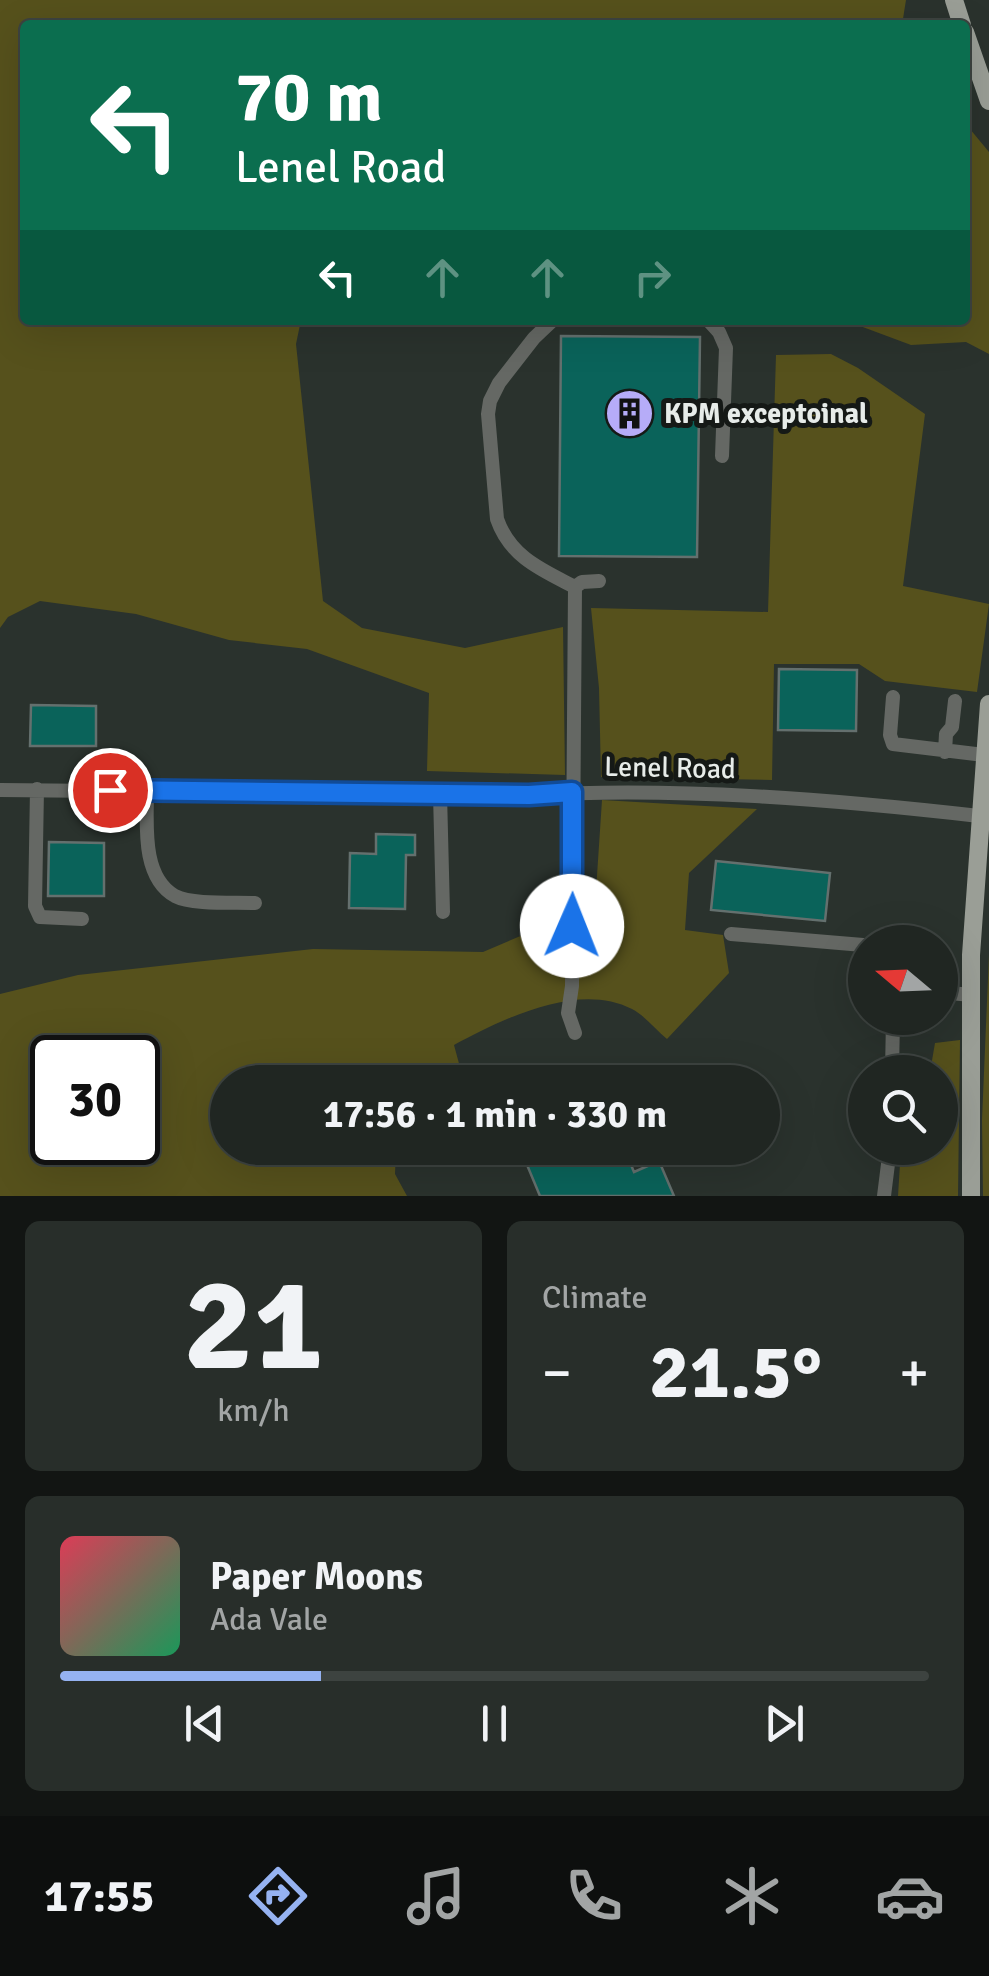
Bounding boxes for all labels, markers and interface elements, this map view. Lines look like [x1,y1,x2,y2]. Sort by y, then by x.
text: 70 m [235,54,383,140]
icon: left [70,60,200,190]
text: Lenel Road [235,140,446,195]
icon: left [310,250,365,305]
icon: ahead [415,250,470,305]
icon: ahead [520,250,575,305]
icon: right [625,250,680,305]
building icon: KPM exceptoinal [603,388,655,440]
place label: KPM exceptoinal [664,397,868,431]
pin [68,748,153,833]
street label: Lenel Road [604,750,736,786]
icon: arrive [83,763,138,818]
position arrow [520,874,624,978]
north arrow [848,925,958,1035]
map controls [848,925,958,1165]
speed limit sign: 30 [30,1035,160,1165]
button: search [848,1055,958,1165]
text: 17:56 · 1 min · 330 m [323,1091,667,1138]
text: 21 [183,1246,324,1406]
text: Climate [542,1278,648,1317]
text: 21.5° [649,1326,822,1419]
text: − [542,1339,572,1407]
text: + [899,1339,929,1407]
text: km/h [217,1391,290,1430]
text: Paper Moons [210,1553,423,1600]
text: Ada Vale [210,1600,328,1639]
icon: previous [177,1696,232,1751]
icon: pause [467,1696,522,1751]
icon: next [757,1696,812,1751]
icon: directions [243,1861,313,1931]
icon: music [401,1861,471,1931]
icon: phone [559,1861,629,1931]
icon: climate [717,1861,787,1931]
icon: car [875,1861,945,1931]
text: 17:55 [44,1869,154,1924]

